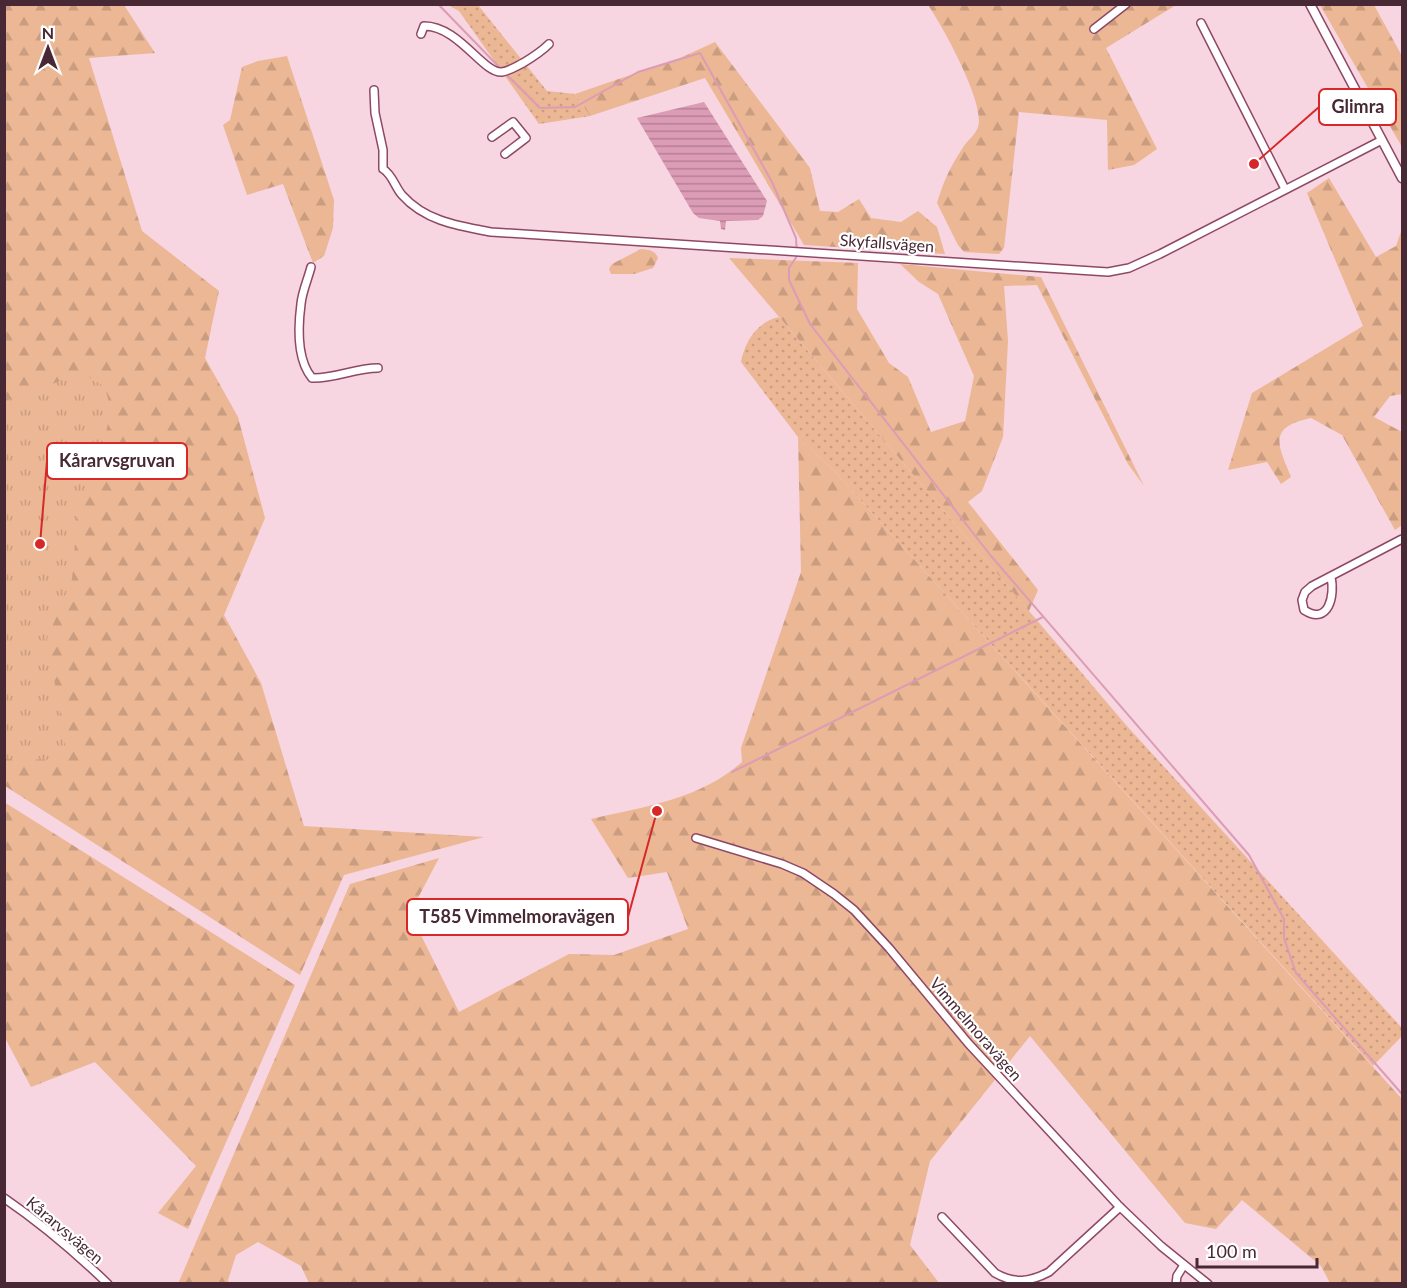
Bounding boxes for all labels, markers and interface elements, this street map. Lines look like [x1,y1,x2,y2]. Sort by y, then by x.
north arrow [18,18,78,78]
text: N [42,23,54,42]
callout: Glimra [1319,89,1396,125]
text: Glimra [1332,95,1384,117]
street label: Skyfallsvägen [839,230,935,255]
callout: Kårarvsgruvan [47,443,187,479]
text: Kårarvsgruvan [59,449,175,471]
callout: T585 Vimmelmoravägen [407,899,628,935]
text: T585 Vimmelmoravägen [419,905,615,927]
street label: Vimmelmoravägen [926,973,1026,1084]
street label: Kårarvsvägen [23,1192,108,1267]
scale bar [1197,1231,1317,1269]
text: 100 m [1206,1240,1257,1262]

